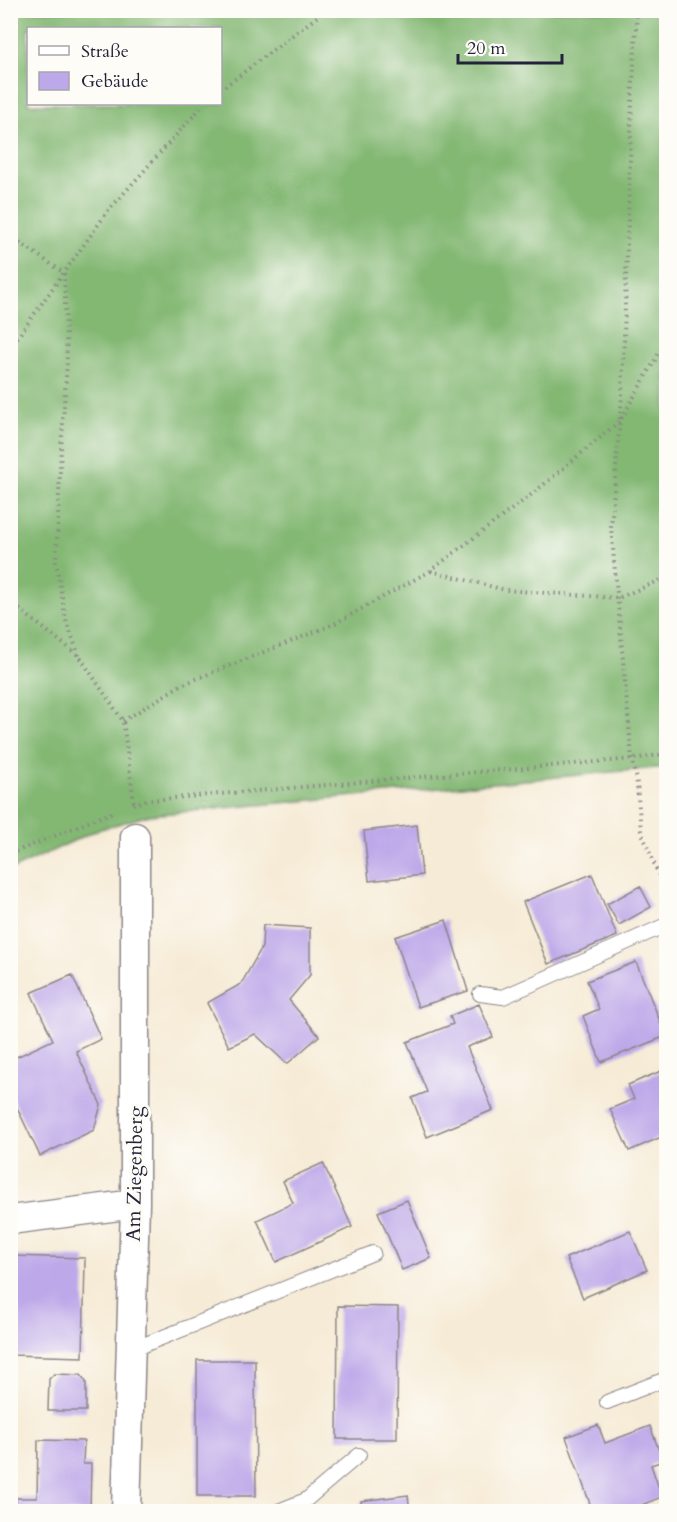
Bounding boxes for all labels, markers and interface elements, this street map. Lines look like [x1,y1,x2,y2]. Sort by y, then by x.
legend [27,27,222,105]
scale bar [458,27,562,65]
text: 20 m [467,36,506,61]
text: Straße [81,39,129,64]
text: Gebäude [81,69,149,94]
street label: Am Ziegenberg [120,1105,149,1242]

